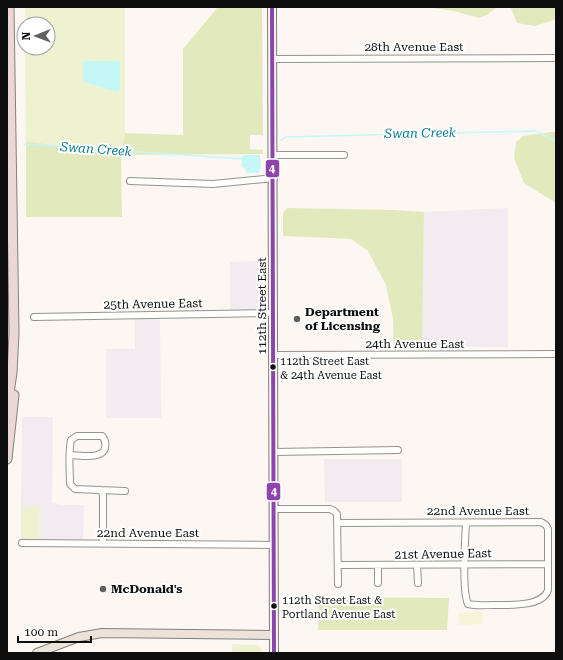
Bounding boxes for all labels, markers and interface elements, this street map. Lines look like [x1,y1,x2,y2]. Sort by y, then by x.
north arrow [16,16,56,56]
text: N [20,31,33,41]
street label: 28th Avenue East [364,40,464,54]
water label: Swan Creek [383,125,457,141]
water label: Swan Creek [59,139,133,159]
line badge: 4 [265,159,280,178]
text: 4 [269,162,276,175]
street label: 112th Street East [255,257,269,355]
street label: 25th Avenue East [103,296,203,312]
place label: Department of Licensing [305,305,381,333]
marker: Department of Licensing [292,314,302,324]
street label: 24th Avenue East [365,337,465,351]
place label: 112th Street East & 24th Avenue East [280,355,382,382]
marker: 112th Street East & 24th Avenue East [268,362,278,372]
line badge: 4 [266,482,281,501]
text: 4 [271,485,278,498]
street label: 22nd Avenue East [427,504,530,518]
street label: 22nd Avenue East [97,526,200,540]
street label: 21st Avenue East [394,546,492,562]
place label: McDonald's [111,582,183,596]
marker: McDonald's [98,584,108,594]
place label: 112th Street East & Portland Avenue East [282,594,395,621]
marker: 112th Street East & Portland Avenue East [269,601,279,611]
scale bar [18,618,91,644]
text: 100 m [24,625,58,639]

